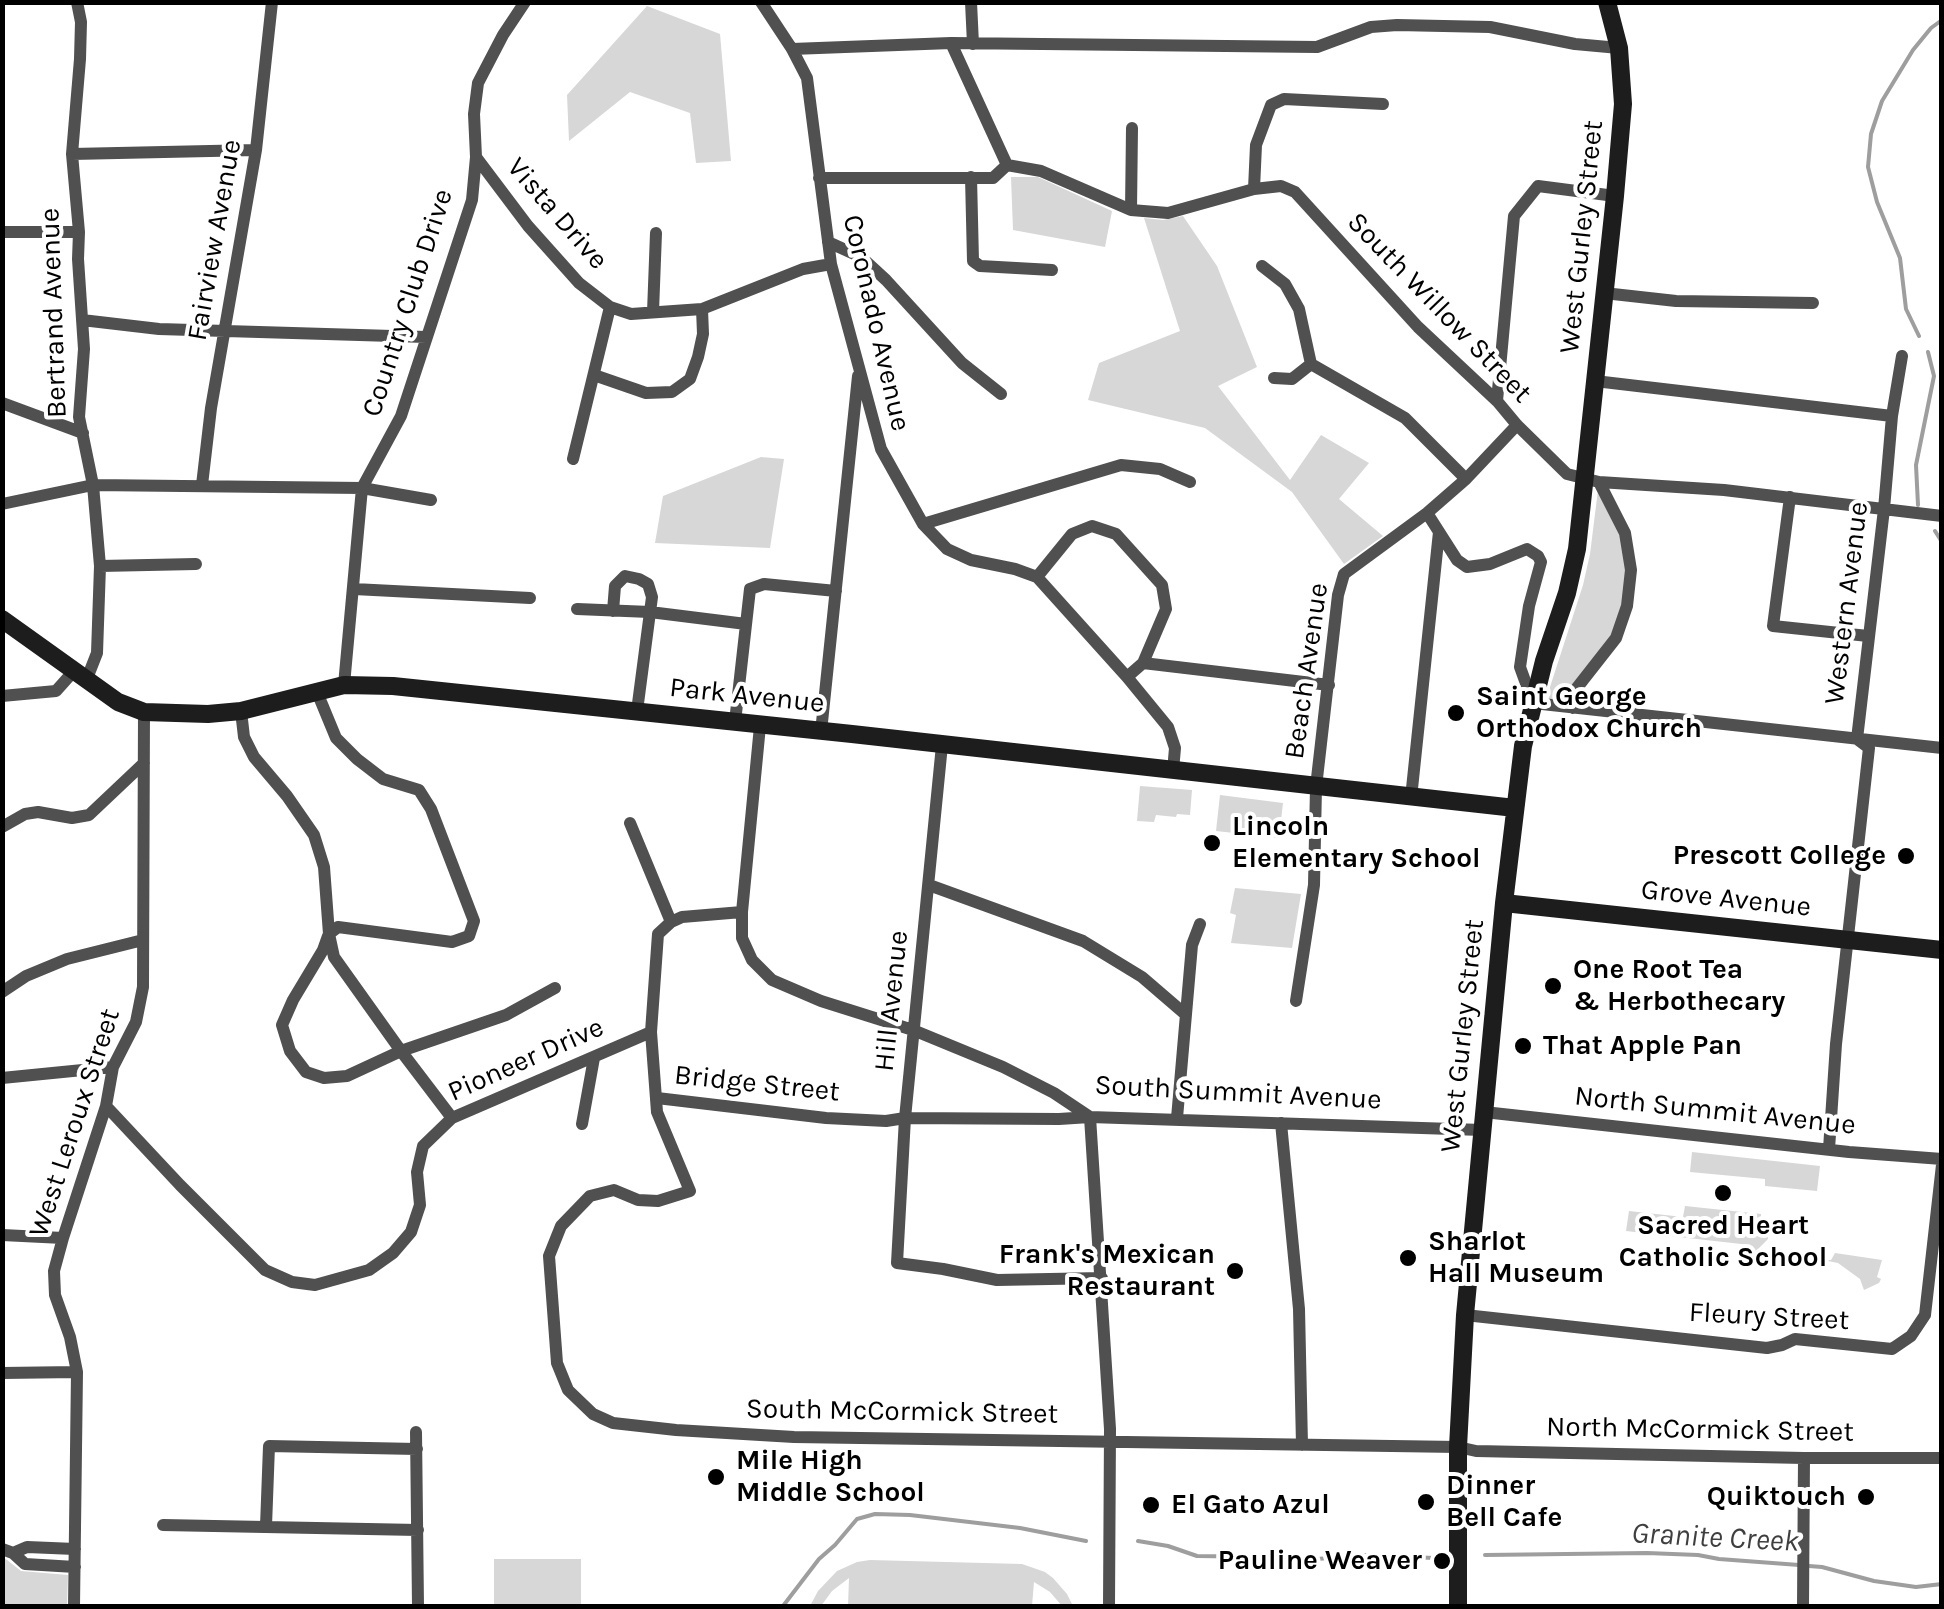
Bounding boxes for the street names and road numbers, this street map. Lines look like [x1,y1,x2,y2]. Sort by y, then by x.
street label: West Gurley Street [1553,119,1611,355]
street label: Fairview Avenue [181,137,249,343]
street label: Vista Drive [499,151,615,277]
street label: Country Club Drive [355,185,461,421]
street label: South Willow Street [1340,206,1538,410]
street label: Bertrand Avenue [34,207,74,419]
street label: Coronado Avenue [835,212,917,434]
street label: Western Avenue [1818,500,1876,706]
street label: Beach Avenue [1278,581,1336,761]
street label: Park Avenue [668,671,826,721]
street label: Grove Avenue [1639,873,1813,925]
street label: West Gurley Street [1434,918,1492,1154]
street label: Hill Avenue [868,929,916,1073]
street label: West Leroux Street [22,1005,128,1241]
street label: Pioneer Drive [443,1011,609,1109]
street label: Bridge Street [673,1059,841,1109]
street label: South Summit Avenue [1094,1069,1382,1117]
street label: North Summit Avenue [1573,1080,1857,1142]
street label: Fleury Street [1688,1296,1850,1338]
street label: South McCormick Street [746,1392,1058,1432]
street label: North McCormick Street [1546,1411,1854,1449]

